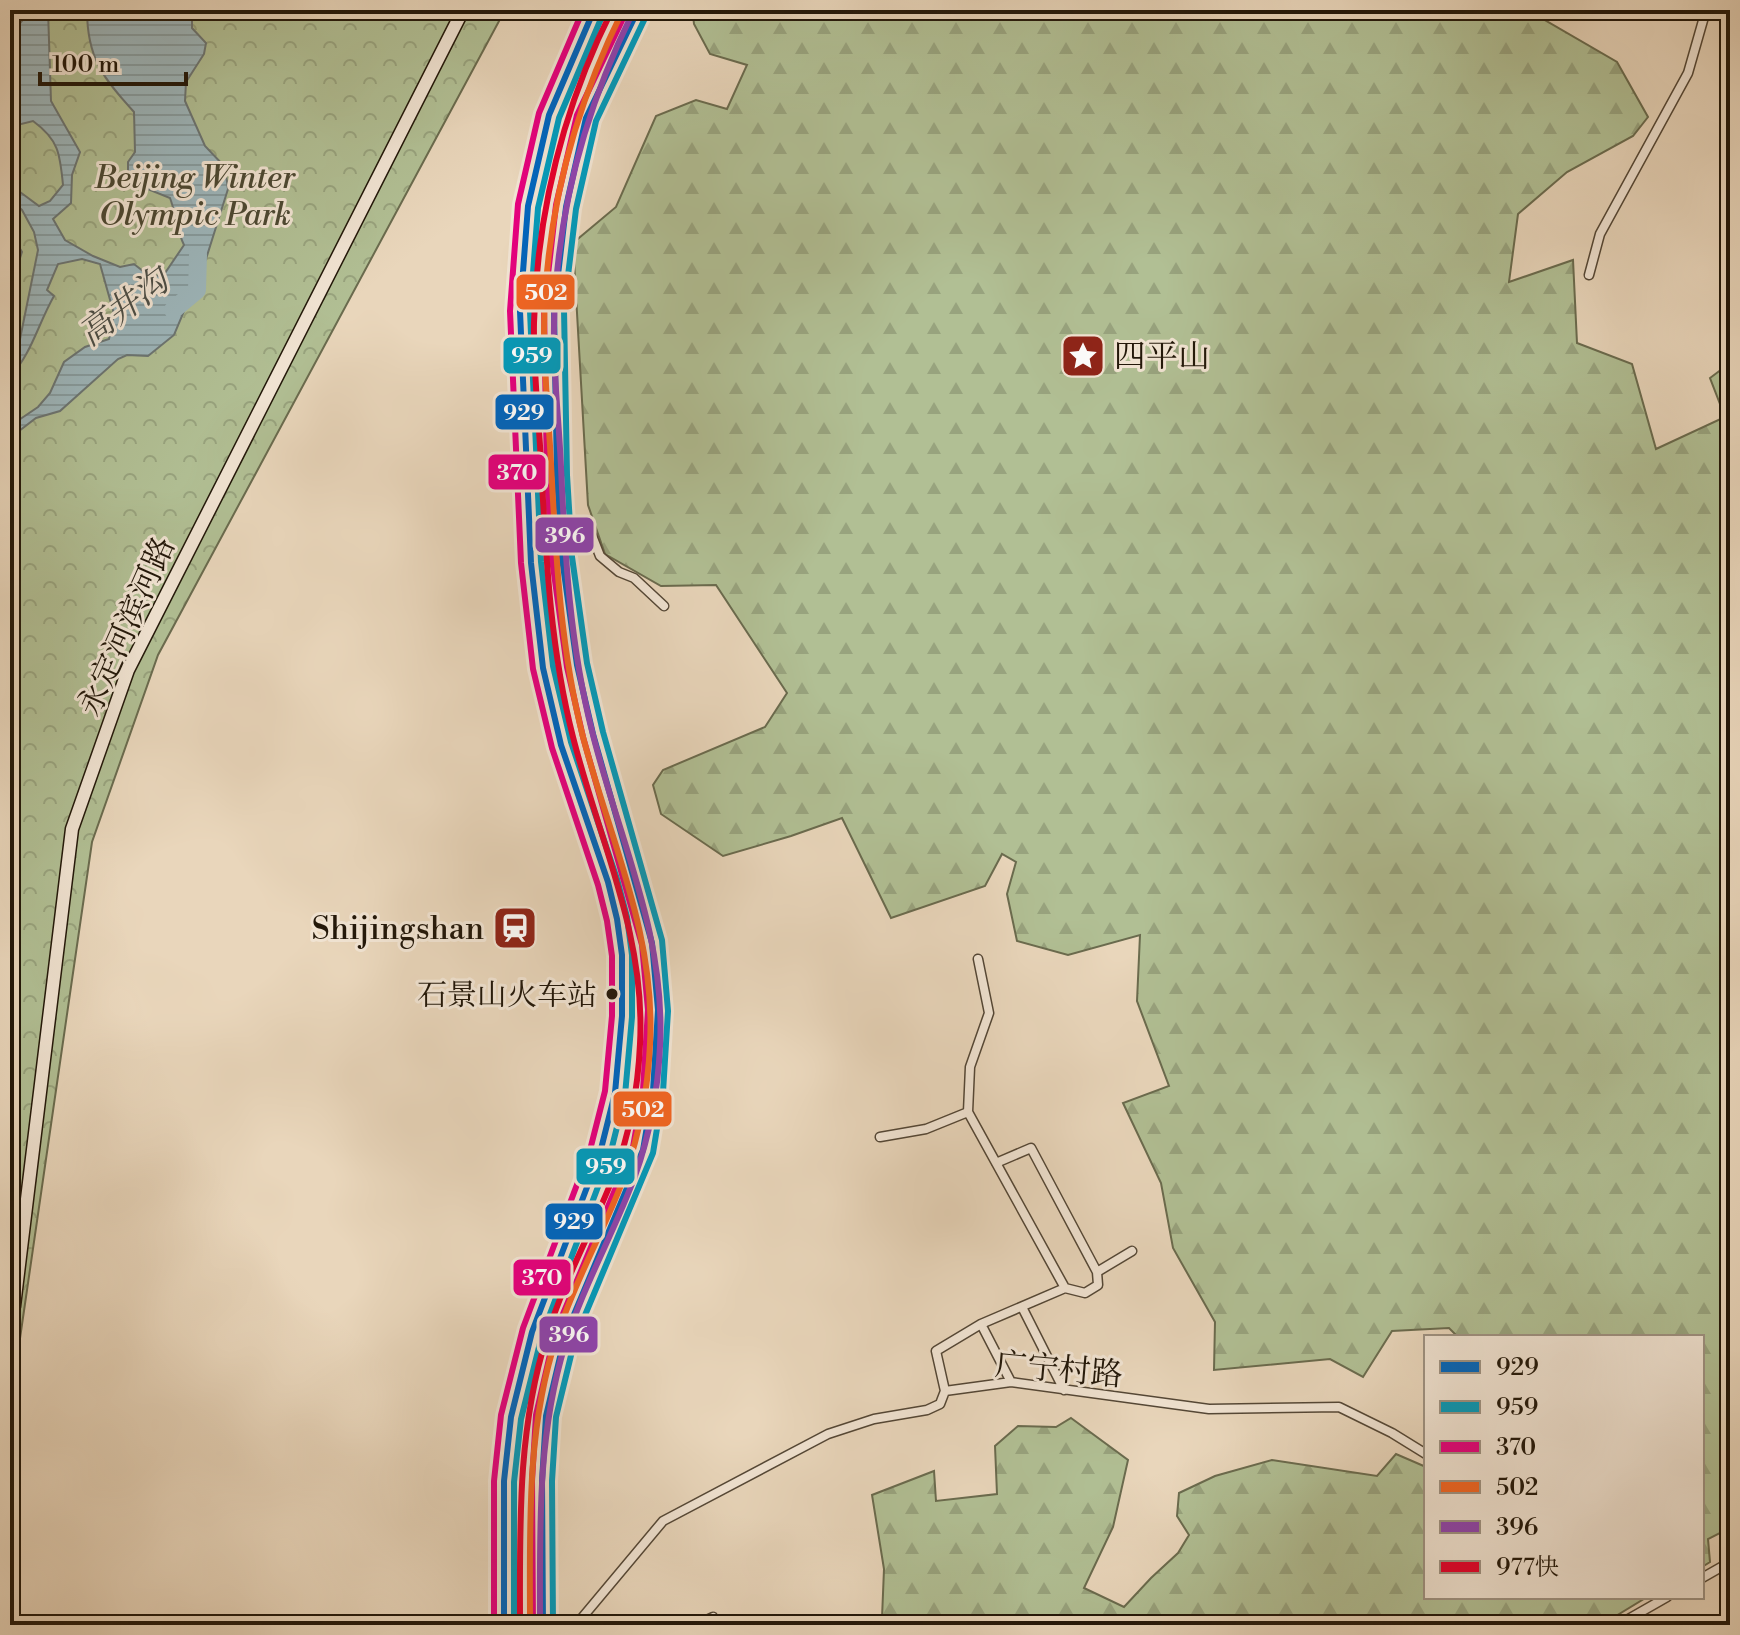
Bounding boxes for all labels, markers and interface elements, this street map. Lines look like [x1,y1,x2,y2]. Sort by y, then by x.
scale bar [40,36,186,86]
text: 100 m [52,50,119,80]
park label: Beijing Winter Olympic Park [94,158,297,235]
water label: 高井沟 [71,258,182,356]
line badge: 502 [515,273,576,311]
text: 502 [524,280,568,307]
place icon: 四平山 [1059,332,1107,380]
line badge: 959 [502,336,562,375]
place label: 四平山 [1114,337,1210,377]
text: 959 [511,343,553,370]
line badge: 929 [494,393,555,431]
text: 929 [503,400,545,427]
line badge: 370 [487,453,547,491]
text: 370 [497,460,538,487]
line badge: 396 [534,516,595,554]
text: 396 [545,523,586,550]
street label: 永定河滨河路 [70,531,184,722]
station icon: Shijingshan [491,904,539,952]
place label: Shijingshan [312,909,484,949]
place label: 石景山火车站 [417,977,597,1015]
marker: 石景山火车站 [604,986,620,1002]
line badge: 502 [612,1090,673,1128]
text: 502 [621,1097,665,1124]
line badge: 959 [575,1147,636,1186]
text: 959 [585,1154,627,1181]
line badge: 929 [544,1202,604,1241]
text: 929 [553,1209,595,1236]
line badge: 370 [512,1258,572,1297]
text: 370 [522,1265,563,1292]
line badge: 396 [538,1315,599,1354]
text: 396 [549,1322,590,1349]
legend [1424,1335,1704,1599]
street label: 广宁村路 [993,1344,1124,1395]
text: 929 [1496,1353,1539,1383]
text: 959 [1496,1393,1538,1423]
text: 370 [1496,1433,1536,1463]
text: 502 [1496,1473,1538,1503]
text: 396 [1496,1513,1538,1543]
text: 977快 [1496,1553,1559,1583]

